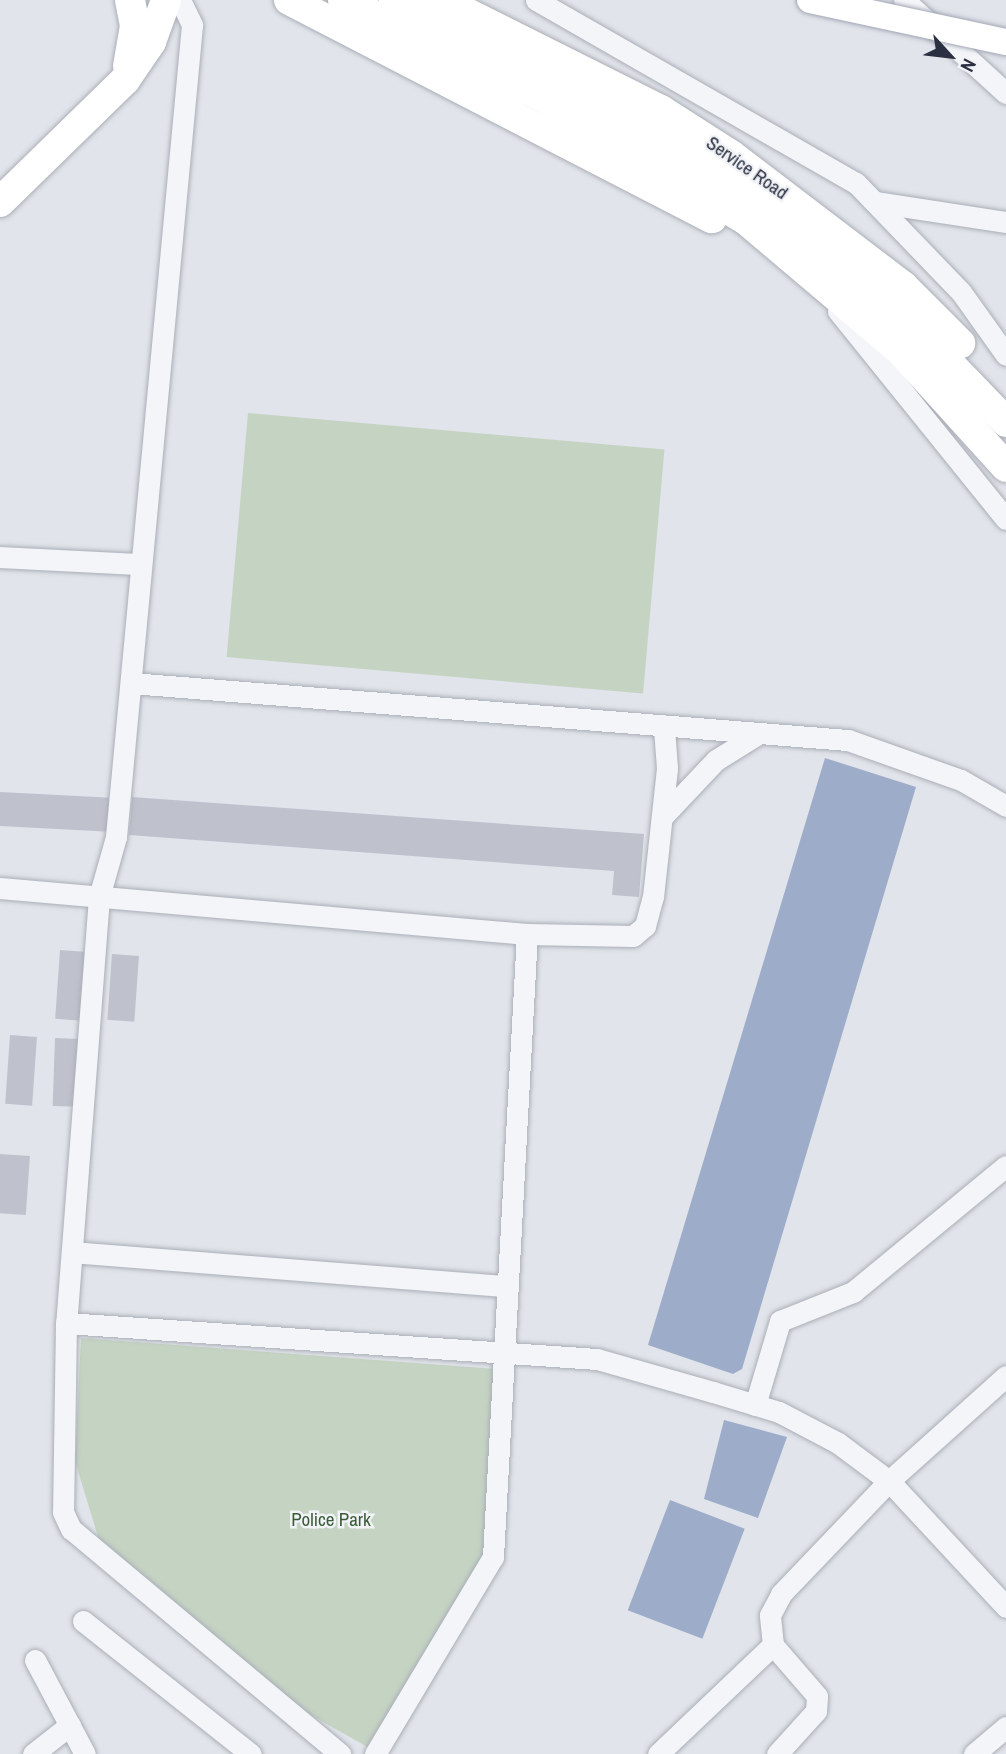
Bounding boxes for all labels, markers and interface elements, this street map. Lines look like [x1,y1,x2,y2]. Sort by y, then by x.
north arrow [915,21,985,91]
text: N [955,55,983,76]
street label: Service Road [702,132,792,204]
park label: Police Park [291,1509,371,1531]

